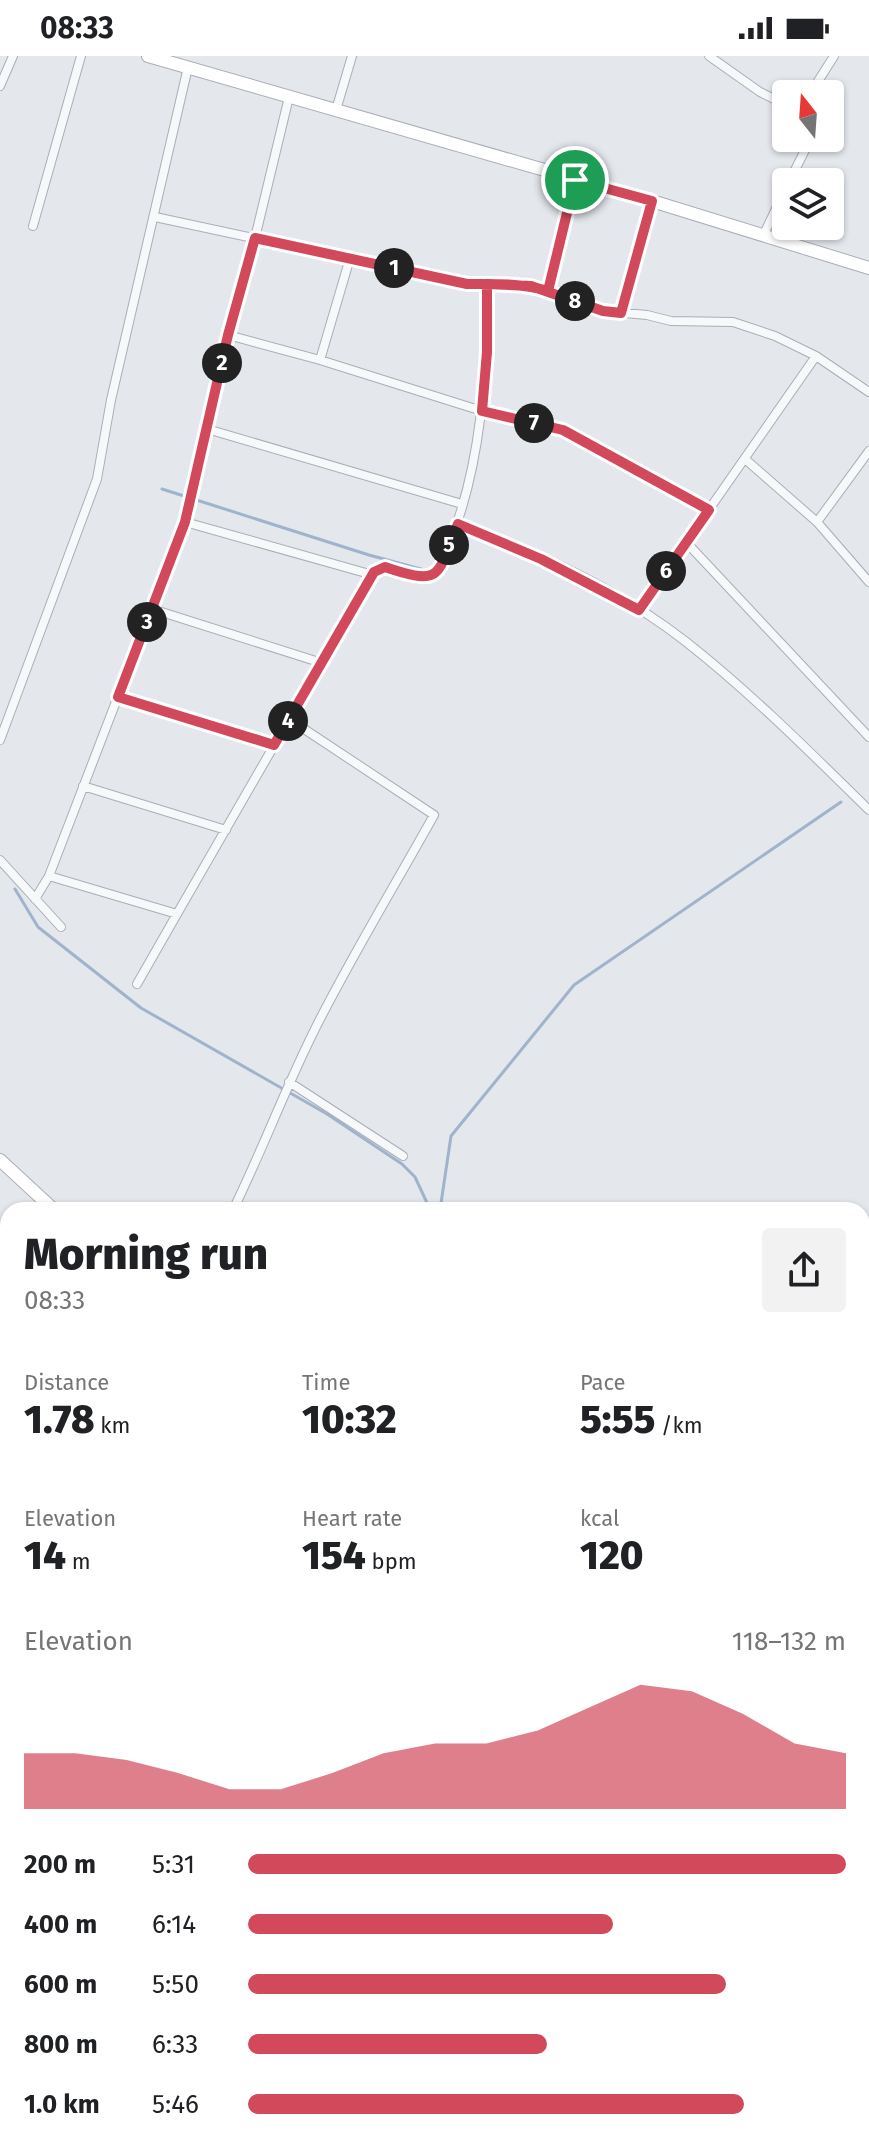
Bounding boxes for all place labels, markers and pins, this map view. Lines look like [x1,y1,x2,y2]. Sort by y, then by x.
pin [541,146,609,214]
pin: 1 [374,248,414,288]
pin: 8 [555,281,595,321]
pin: 2 [202,343,242,383]
pin: 7 [514,403,554,443]
pin: 5 [429,525,469,565]
pin: 6 [646,551,686,591]
pin: 3 [127,602,167,642]
pin: 4 [268,701,308,741]

